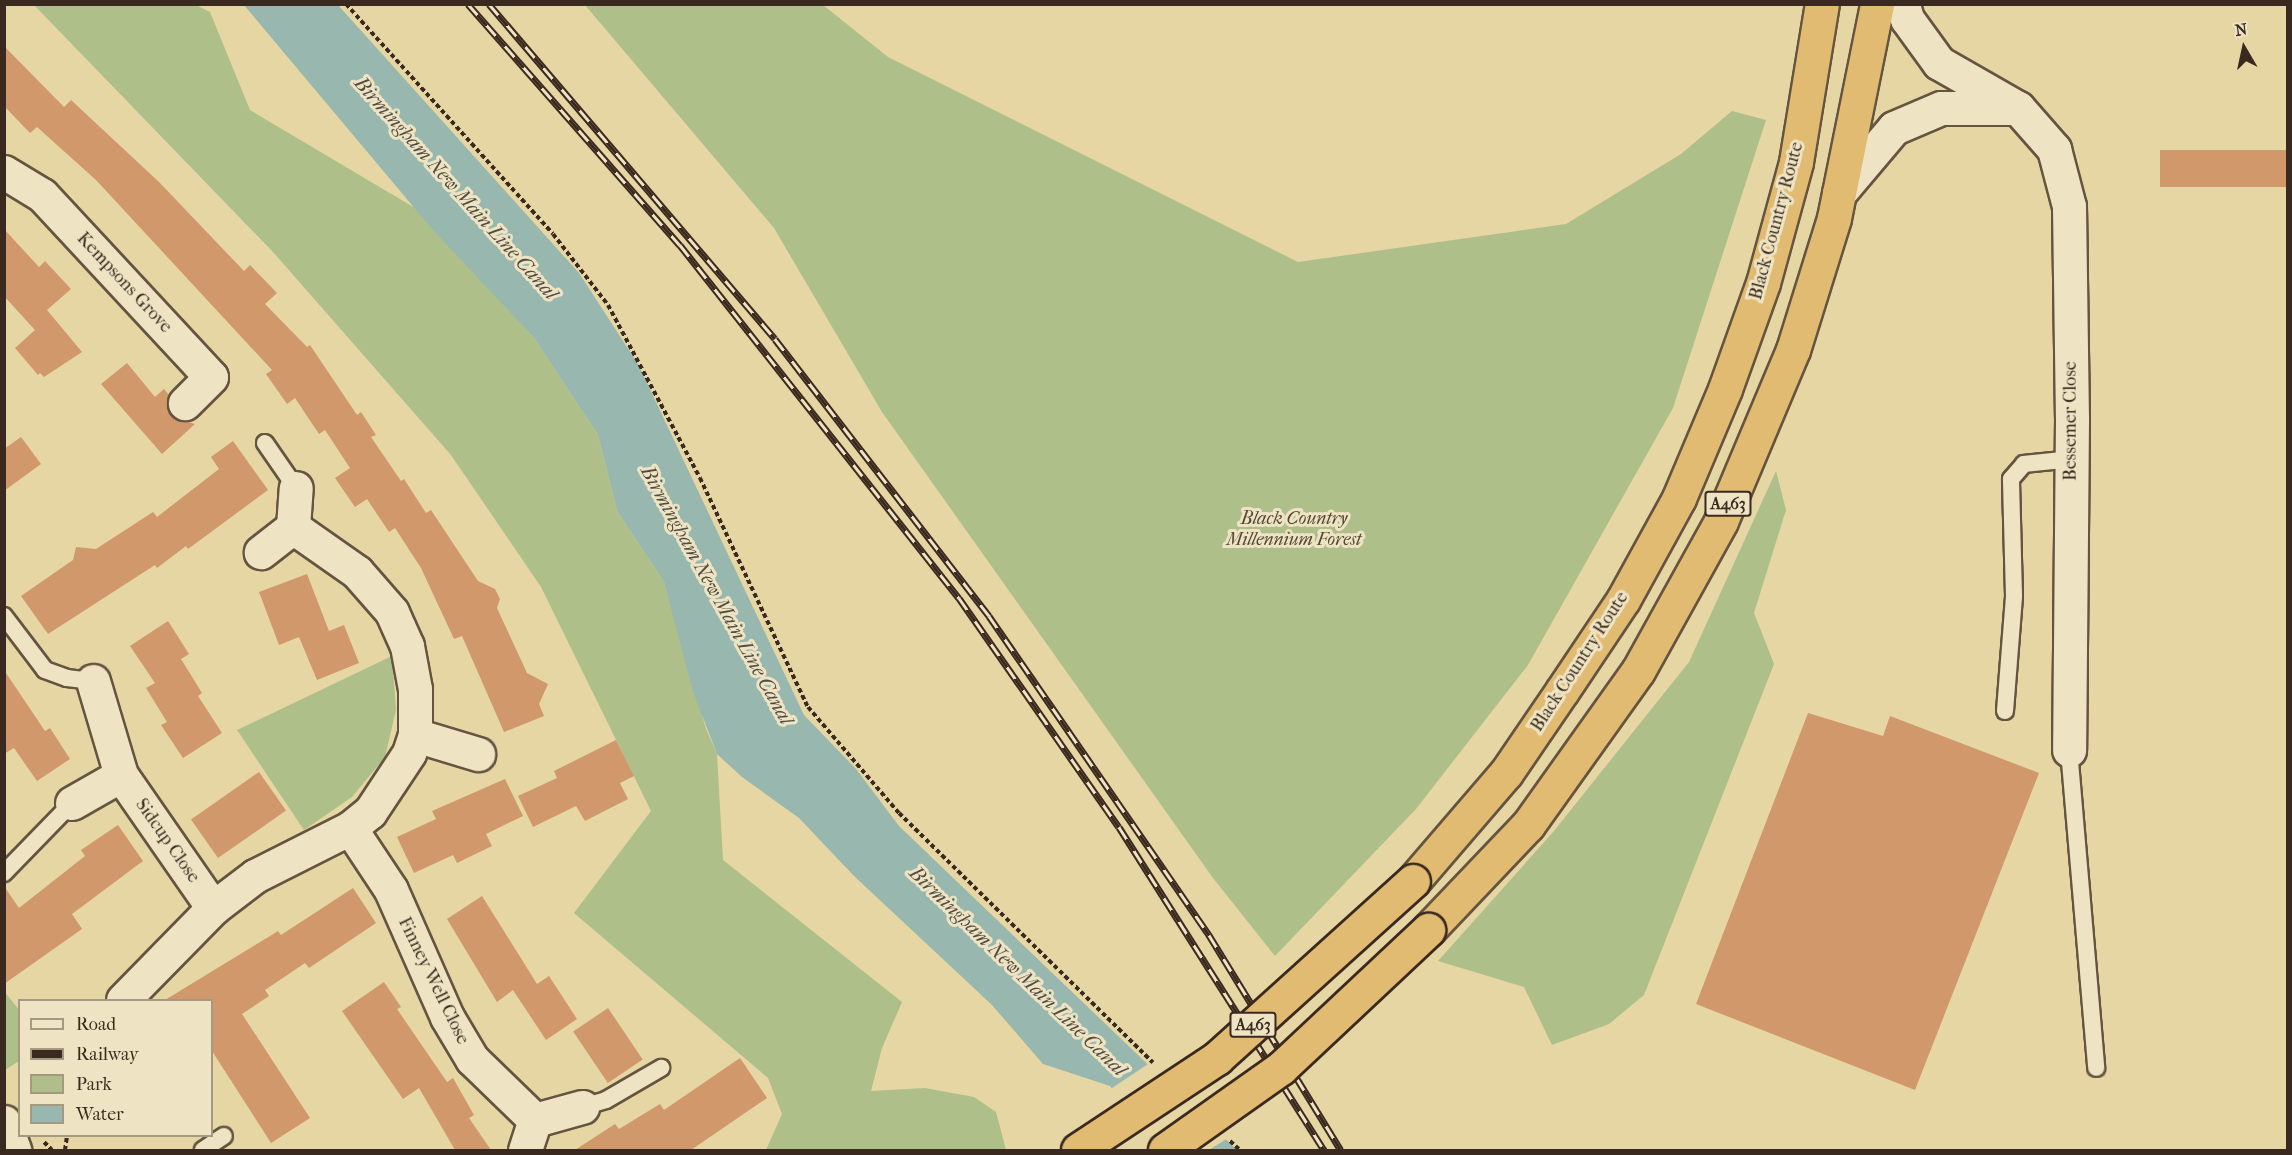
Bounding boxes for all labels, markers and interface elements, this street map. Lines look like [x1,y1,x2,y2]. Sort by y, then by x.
north arrow [2214,18,2274,78]
text: N [2234,19,2249,40]
water label: Birmingham New Main Line Canal [349,71,563,305]
street label: Black Country Route [1746,140,1808,302]
street label: Kempsons Grove [72,228,176,338]
street label: Bessemer Close [2060,361,2082,481]
water label: Birmingham New Main Line Canal [636,461,798,729]
road number: A463 [1704,491,1752,517]
park label: Black Country Millennium Forest [1227,509,1361,552]
street label: Black Country Route [1527,588,1633,736]
street label: Sidcup Close [130,795,204,887]
water label: Birmingham New Main Line Canal [905,861,1131,1081]
street label: Finney Well Close [393,914,473,1048]
legend [18,999,213,1137]
road number: A463 [1229,1012,1277,1038]
text: Road [76,1014,116,1035]
text: Railway [76,1044,139,1065]
text: Park [76,1074,112,1095]
text: Water [76,1104,124,1125]

